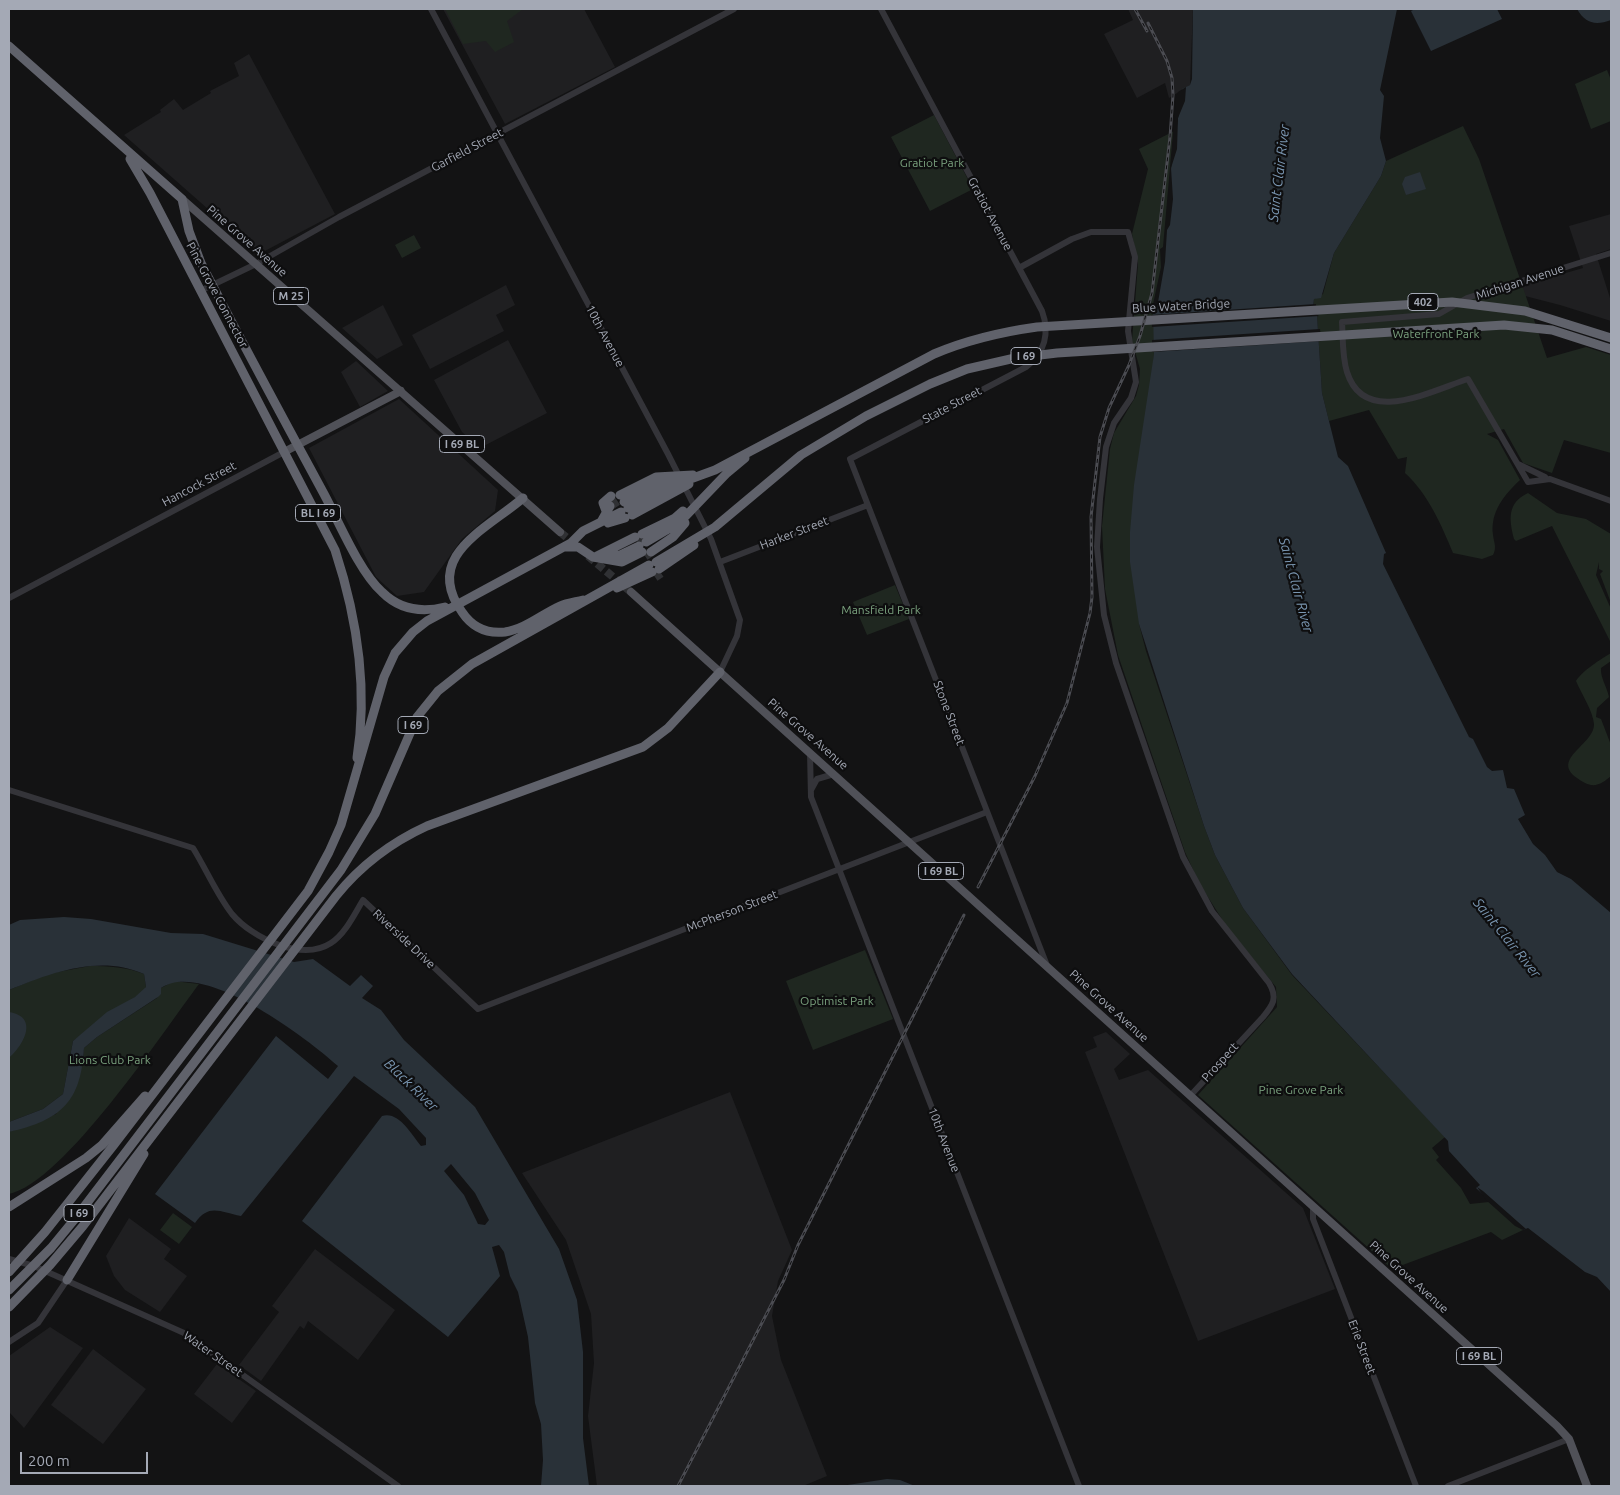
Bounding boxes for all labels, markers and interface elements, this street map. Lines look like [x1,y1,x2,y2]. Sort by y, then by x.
water label: Saint Clair River [1265,123,1293,223]
street label: Garfield Street [429,125,505,175]
park label: Gratiot Park [900,156,964,170]
street label: Gratiot Avenue [965,175,1015,253]
street label: Pine Grove Avenue [204,202,290,280]
street label: Pine Grove Connector [183,240,251,350]
street label: Michigan Avenue [1474,261,1566,303]
road number: M 25 [274,288,308,304]
road number: 402 [1408,294,1438,310]
street label: Blue Water Bridge [1132,296,1230,316]
street label: 10th Avenue [583,302,627,370]
park label: Waterfront Park [1392,327,1480,341]
road number: I 69 [1011,348,1041,364]
street label: State Street [920,383,984,427]
road number: I 69 BL [440,436,484,452]
street label: Hancock Street [159,458,239,510]
road number: BL I 69 [296,504,340,522]
street label: Harker Street [758,513,830,553]
water label: Saint Clair River [1275,536,1317,634]
park label: Mansfield Park [841,603,921,617]
street label: Stone Street [930,679,968,747]
street label: Pine Grove Avenue [765,695,851,773]
road number: I 69 [398,716,428,734]
road number: I 69 BL [918,862,964,879]
street label: McPherson Street [684,887,780,935]
water label: Saint Clair River [1470,895,1544,981]
street label: Riverside Drive [370,906,438,972]
street label: Pine Grove Avenue [1066,967,1152,1045]
park label: Optimist Park [800,994,874,1008]
street label: Prospect [1199,1039,1241,1085]
park label: Lions Club Park [69,1053,151,1067]
water label: Black River [381,1055,441,1115]
park label: Pine Grove Park [1259,1083,1343,1097]
street label: 10th Avenue [925,1106,963,1174]
road number: I 69 [64,1204,94,1222]
street label: Pine Grove Avenue [1366,1238,1452,1316]
street label: Erie Street [1345,1318,1379,1376]
street label: Water Street [181,1328,245,1380]
road number: I 69 BL [1456,1348,1502,1364]
scale bar [22,1442,150,1474]
text: 200 m [28,1452,70,1469]

